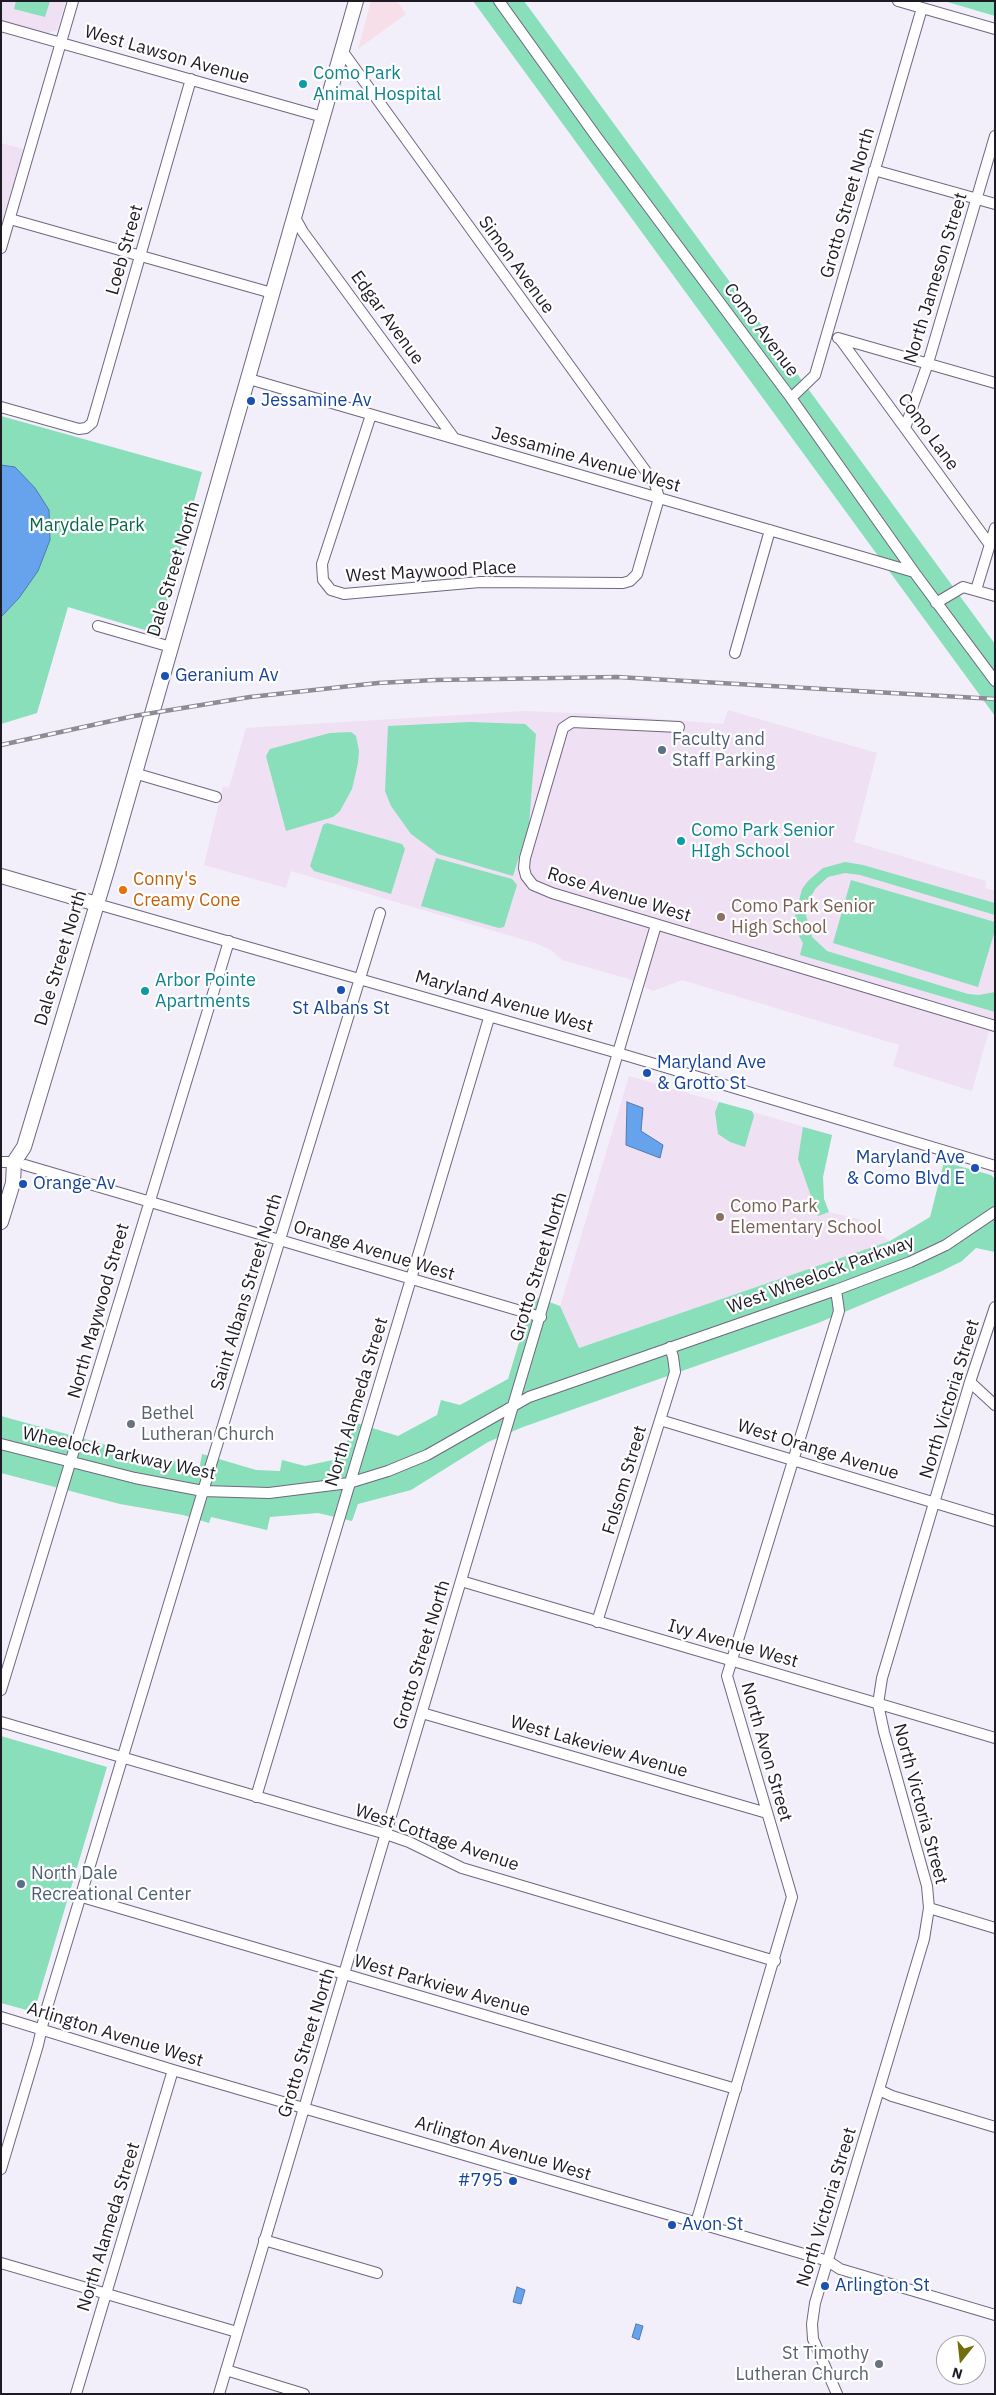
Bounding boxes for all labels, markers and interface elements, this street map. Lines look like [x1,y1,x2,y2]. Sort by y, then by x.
street label: West Lawson Avenue [82,21,252,89]
place label: Como Park Animal Hospital [313,63,441,106]
marker: Como Park Animal Hospital [297,78,309,90]
street label: Grotto Street North [816,125,880,281]
street label: North Jameson Street [900,190,972,366]
street label: Loeb Street [102,202,148,298]
street label: Simon Avenue [473,212,559,318]
street label: Edgar Avenue [346,267,428,369]
street label: Como Avenue [719,279,803,381]
street label: Como Lane [893,389,963,475]
place label: Jessamine Av [261,390,372,412]
marker: Jessamine Av [245,395,257,407]
street label: Jessamine Avenue West [489,423,683,497]
street label: Dale Street North [143,499,205,639]
park label: Marydale Park [29,515,145,537]
street label: West Maywood Place [345,557,517,587]
place label: Geranium Av [175,665,278,687]
marker: Geranium Av [159,670,171,682]
place label: Faculty and Staff Parking [672,729,775,772]
marker: Faculty and Staff Parking [656,744,668,756]
place label: Como Park Senior HIgh School [691,820,835,862]
marker: Como Park Senior HIgh School [675,835,687,847]
street label: Rose Avenue West [545,863,693,927]
place label: Conny's Creamy Cone [133,869,240,912]
marker: Conny's Creamy Cone [117,884,129,896]
street label: Dale Street North [30,888,92,1028]
place label: Como Park Senior High School [731,896,875,939]
marker: Como Park Senior High School [715,911,727,923]
street label: Maryland Avenue West [412,966,596,1038]
place label: Arbor Pointe Apartments [155,970,256,1012]
marker: St Albans St [335,984,347,996]
marker: Arbor Pointe Apartments [139,985,151,997]
place label: St Albans St [292,998,390,1020]
place label: Maryland Ave & Grotto St [657,1052,766,1094]
marker: Maryland Ave & Grotto St [641,1067,653,1079]
place label: Maryland Ave & Como Blvd E [847,1147,965,1190]
marker: Maryland Ave & Como Blvd E [969,1162,981,1174]
place label: Orange Av [33,1173,116,1195]
marker: Orange Av [17,1178,29,1190]
street label: Grotto Street North [506,1189,572,1345]
street label: Saint Albans Street North [207,1191,287,1393]
place label: Como Park Elementary School [730,1196,882,1238]
marker: Como Park Elementary School [714,1211,726,1223]
street label: Orange Avenue West [291,1216,457,1286]
street label: North Maywood Street [64,1221,134,1401]
street label: West Wheelock Parkway [725,1231,917,1319]
street label: North Alameda Street [321,1315,393,1489]
street label: North Victoria Street [915,1317,985,1481]
place label: Bethel Lutheran Church [141,1403,275,1446]
street label: West Orange Avenue [735,1415,901,1485]
marker: Bethel Lutheran Church [125,1418,137,1430]
street label: Wheelock Parkway West [20,1423,218,1485]
street label: Folsom Street [598,1423,652,1537]
street label: Grotto Street North [389,1577,455,1733]
street label: Ivy Avenue West [666,1615,800,1673]
street label: North Avon Street [736,1680,796,1824]
street label: West Lakeview Avenue [508,1711,690,1783]
street label: North Victoria Street [888,1721,952,1887]
street label: West Cottage Avenue [352,1800,522,1876]
place label: North Dale Recreational Center [31,1863,191,1906]
marker: North Dale Recreational Center [15,1878,27,1890]
street label: West Parkview Avenue [351,1950,533,2022]
street label: Grotto Street North [274,1965,340,2121]
street label: Arlington Avenue West [24,1998,206,2072]
street label: Arlington Avenue West [412,2112,594,2186]
street label: North Victoria Street [792,2125,862,2289]
street label: North Alameda Street [73,2140,145,2314]
place label: #795 [458,2170,503,2192]
marker: #795 [507,2175,519,2187]
place label: Avon St [682,2214,743,2236]
marker: Avon St [666,2219,678,2231]
place label: Arlington St [835,2275,930,2297]
marker: Arlington St [819,2280,831,2292]
north arrow [936,2335,986,2385]
place label: St Timothy Lutheran Church [735,2343,869,2386]
marker: St Timothy Lutheran Church [873,2358,885,2370]
text: N [950,2363,965,2384]

